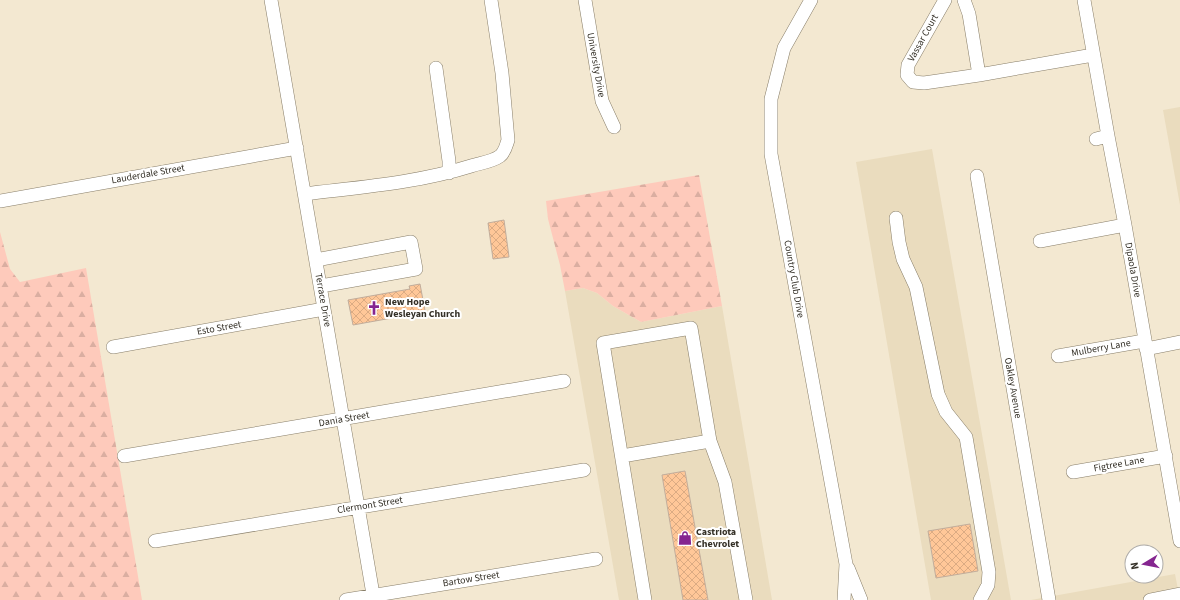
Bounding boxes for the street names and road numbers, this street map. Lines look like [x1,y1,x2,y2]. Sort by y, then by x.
street label: Vassar Court [904,11,942,64]
street label: University Drive [583,31,609,99]
street label: Lauderdale Street [110,161,186,187]
street label: Country Club Drive [780,239,808,319]
street label: Dipaola Drive [1121,241,1145,299]
street label: Terrace Drive [311,272,335,328]
street label: Esto Street [196,317,243,339]
street label: Mulberry Lane [1070,336,1132,360]
street label: Oakley Avenue [1001,356,1025,420]
street label: Dania Street [318,408,371,430]
street label: Figtree Lane [1092,453,1146,475]
street label: Clermont Street [336,493,404,517]
street label: Bartow Street [442,568,501,590]

